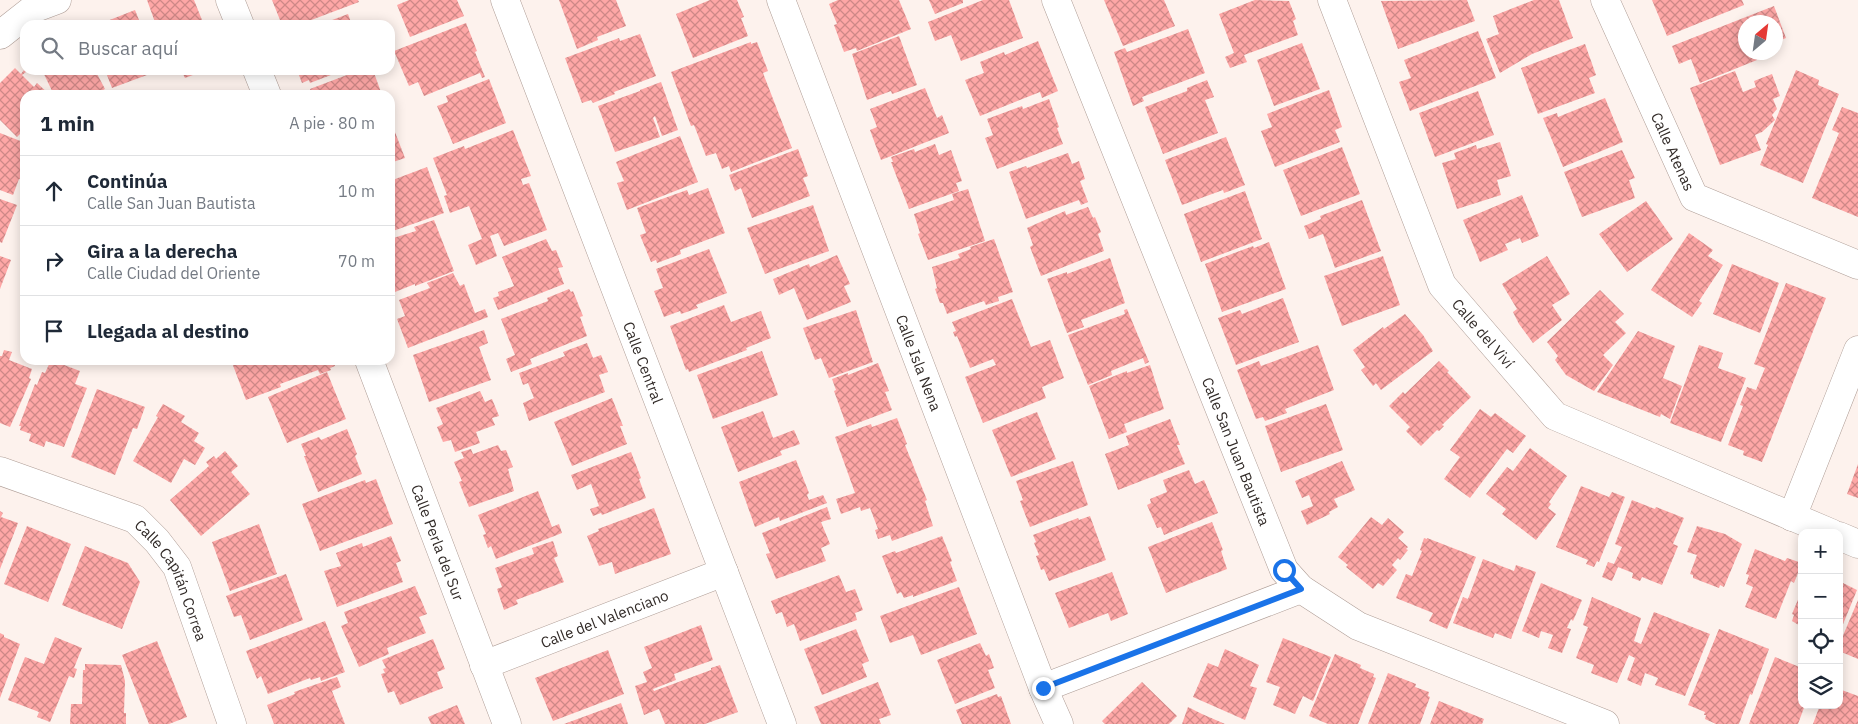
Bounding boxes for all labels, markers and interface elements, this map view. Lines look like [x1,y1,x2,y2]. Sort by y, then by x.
north arrow [1738,15,1783,60]
search box [20,20,395,75]
icon: search [38,34,66,62]
text: Buscar aquí [78,36,178,60]
text: 1 min [40,109,95,137]
street label: Calle Atenas [1647,109,1699,194]
text: A pie · 80 m [289,113,375,133]
text: Continúa [87,169,168,193]
icon: ahead [40,177,68,205]
text: 10 m [338,181,375,201]
text: Calle San Juan Bautista [87,193,256,213]
text: Gira a la derecha [87,239,238,263]
icon: right [40,247,68,275]
text: 70 m [338,251,375,271]
text: Calle Ciudad del Oriente [87,263,260,283]
street label: Calle del Viví [1448,294,1519,372]
street label: Calle Isla Nena [892,312,946,413]
icon: arrive [40,317,68,345]
text: Llegada al destino [87,319,249,343]
street label: Calle Central [619,319,668,406]
street label: Calle San Juan Bautista [1198,374,1275,528]
street label: Calle Perla del Sur [407,482,469,604]
street label: Calle Capitán Correa [131,515,212,643]
map controls [1798,529,1843,709]
button: + [1798,529,1843,574]
route start [1273,559,1296,582]
button: − [1798,574,1843,619]
street label: Calle del Valenciano [538,585,671,652]
button: locate [1798,619,1843,664]
button: layers [1798,664,1843,709]
route end [1032,677,1055,700]

